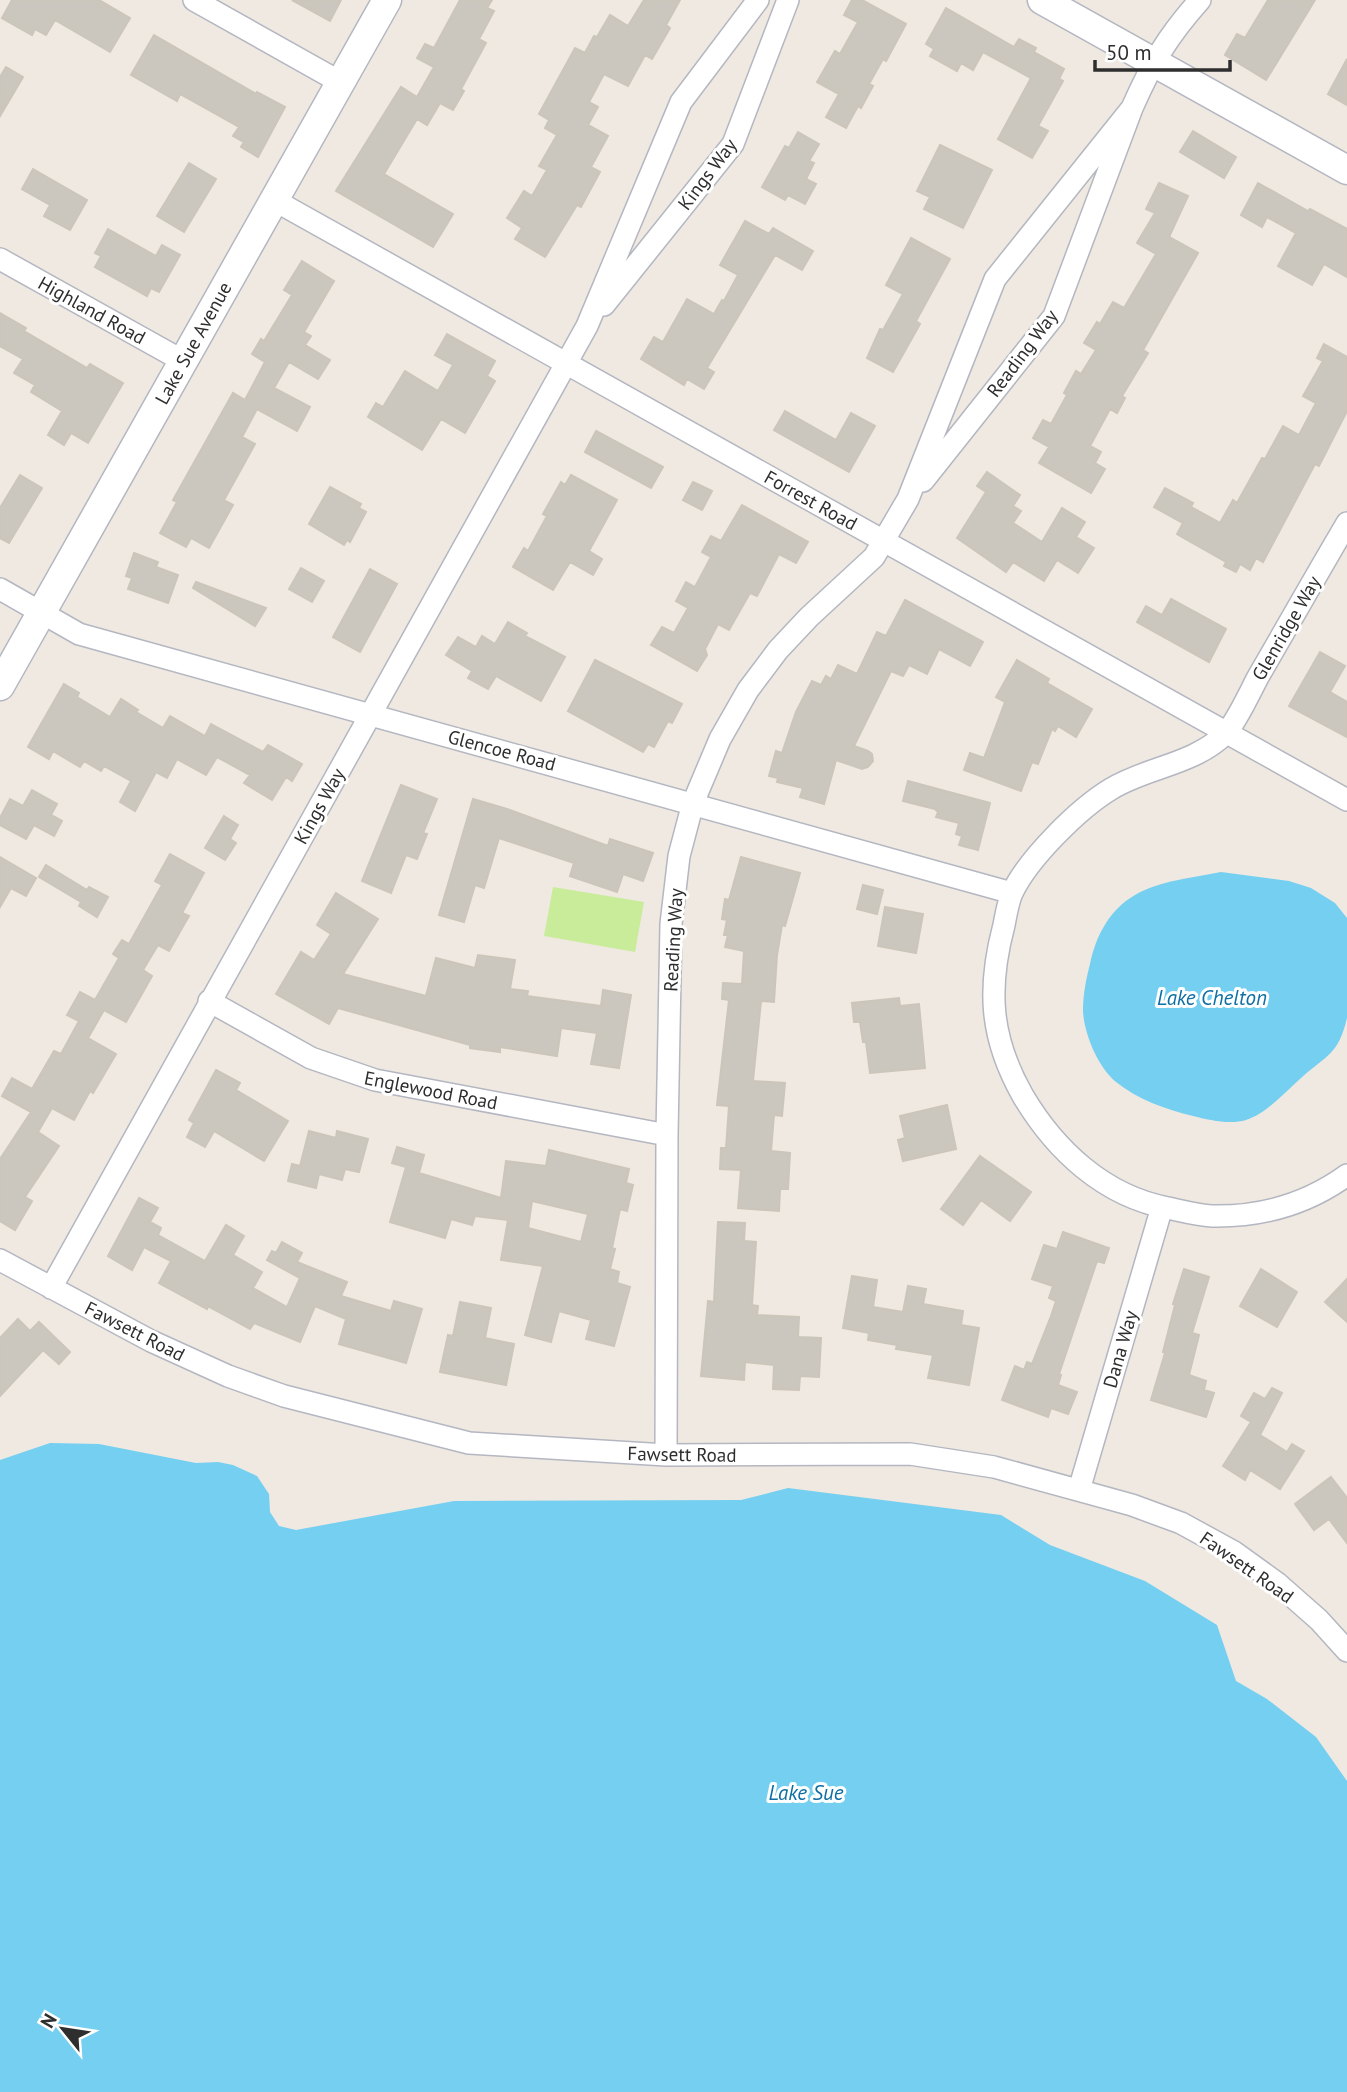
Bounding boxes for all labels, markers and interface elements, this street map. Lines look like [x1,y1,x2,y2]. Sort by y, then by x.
scale bar [1095,28,1230,72]
text: 50 m [1106,39,1152,66]
street label: Kings Way [672,133,742,214]
street label: Highland Road [34,271,150,349]
street label: Lake Sue Avenue [149,278,237,408]
street label: Reading Way [981,304,1063,401]
street label: Forrest Road [760,465,862,535]
street label: Glenridge Way [1246,571,1326,685]
street label: Glencoe Road [446,724,558,776]
street label: Kings Way [288,764,350,848]
street label: Reading Way [658,888,688,992]
water label: Lake Chelton [1157,984,1267,1011]
street label: Englewood Road [362,1065,500,1115]
street label: Fawsett Road [81,1296,189,1366]
street label: Dana Way [1097,1307,1143,1391]
street label: Fawsett Road [627,1441,737,1467]
street label: Fawsett Road [1195,1526,1299,1608]
water label: Lake Sue [768,1779,844,1806]
north arrow [28,1994,98,2064]
text: N [35,2009,62,2032]

